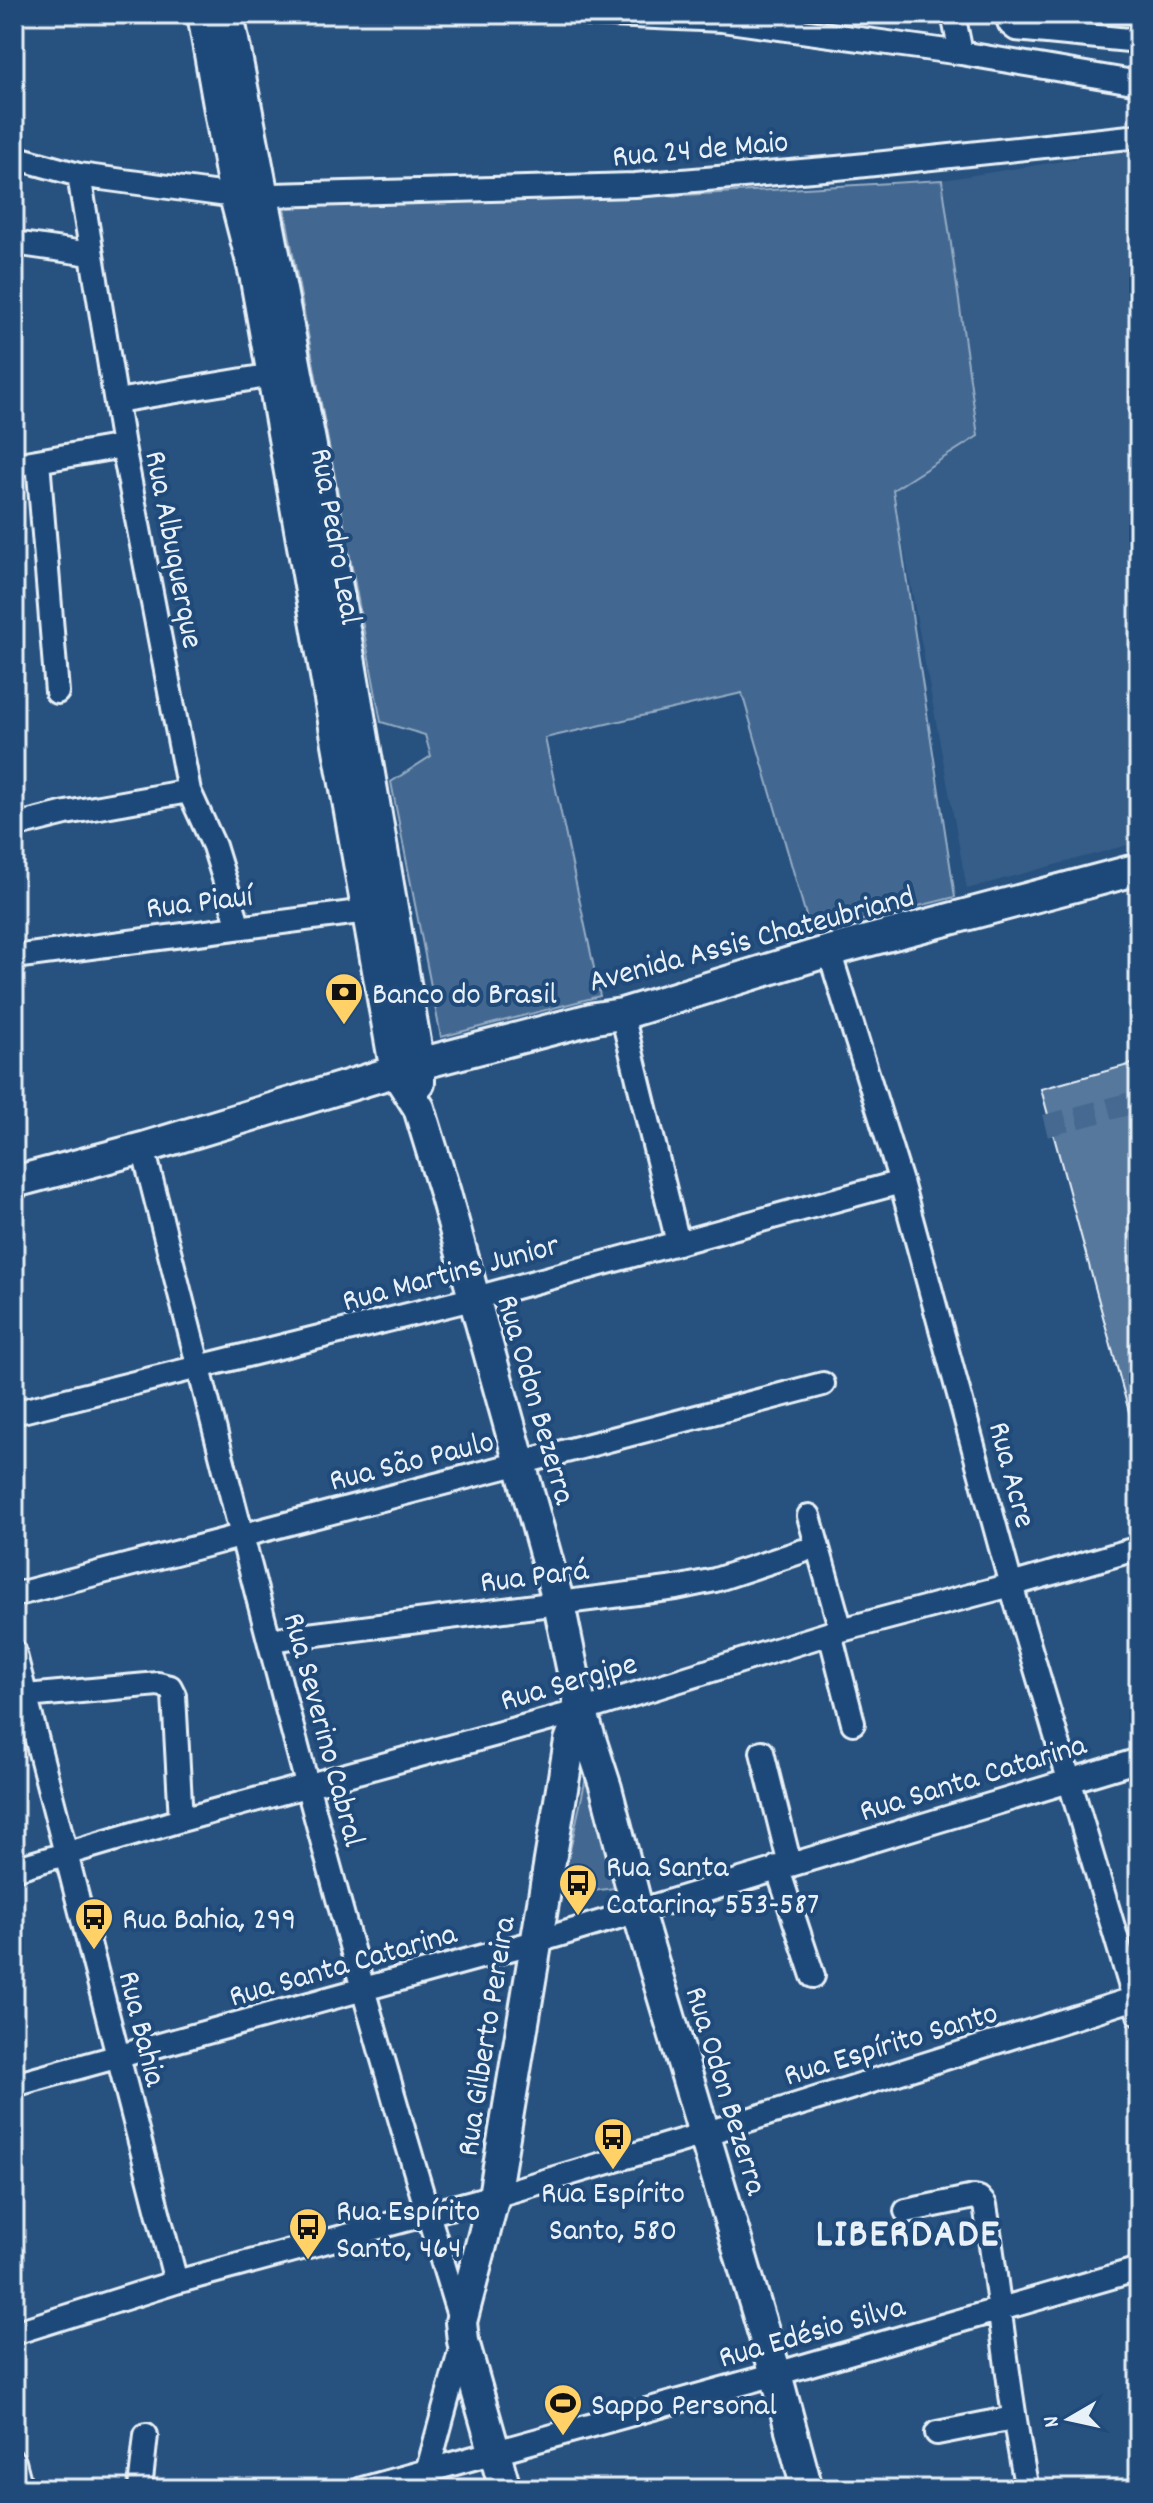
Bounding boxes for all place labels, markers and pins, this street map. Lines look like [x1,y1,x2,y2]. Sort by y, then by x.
bank icon: Banco do Brasil [323,971,365,1026]
place label: Banco do Brasil [372,974,557,1020]
place label: Rua Santa Catarina, 553-587 [606,1847,819,1930]
bus stop icon: Rua Santa Catarina, 553-587 [557,1862,599,1917]
bus stop icon: Rua Bahia, 299 [73,1896,115,1951]
place label: Rua Bahia, 299 [122,1899,296,1945]
bus stop icon: Rua Espírito Santo, 580 [592,2116,634,2171]
place label: Rua Espírito Santo, 580 [541,2173,685,2256]
place label: Rua Espírito Santo, 464 [336,2191,480,2274]
bus stop icon: Rua Espírito Santo, 464 [287,2206,329,2261]
sports icon: Sappo Personal [542,2382,584,2437]
place label: Sappo Personal [591,2385,777,2431]

